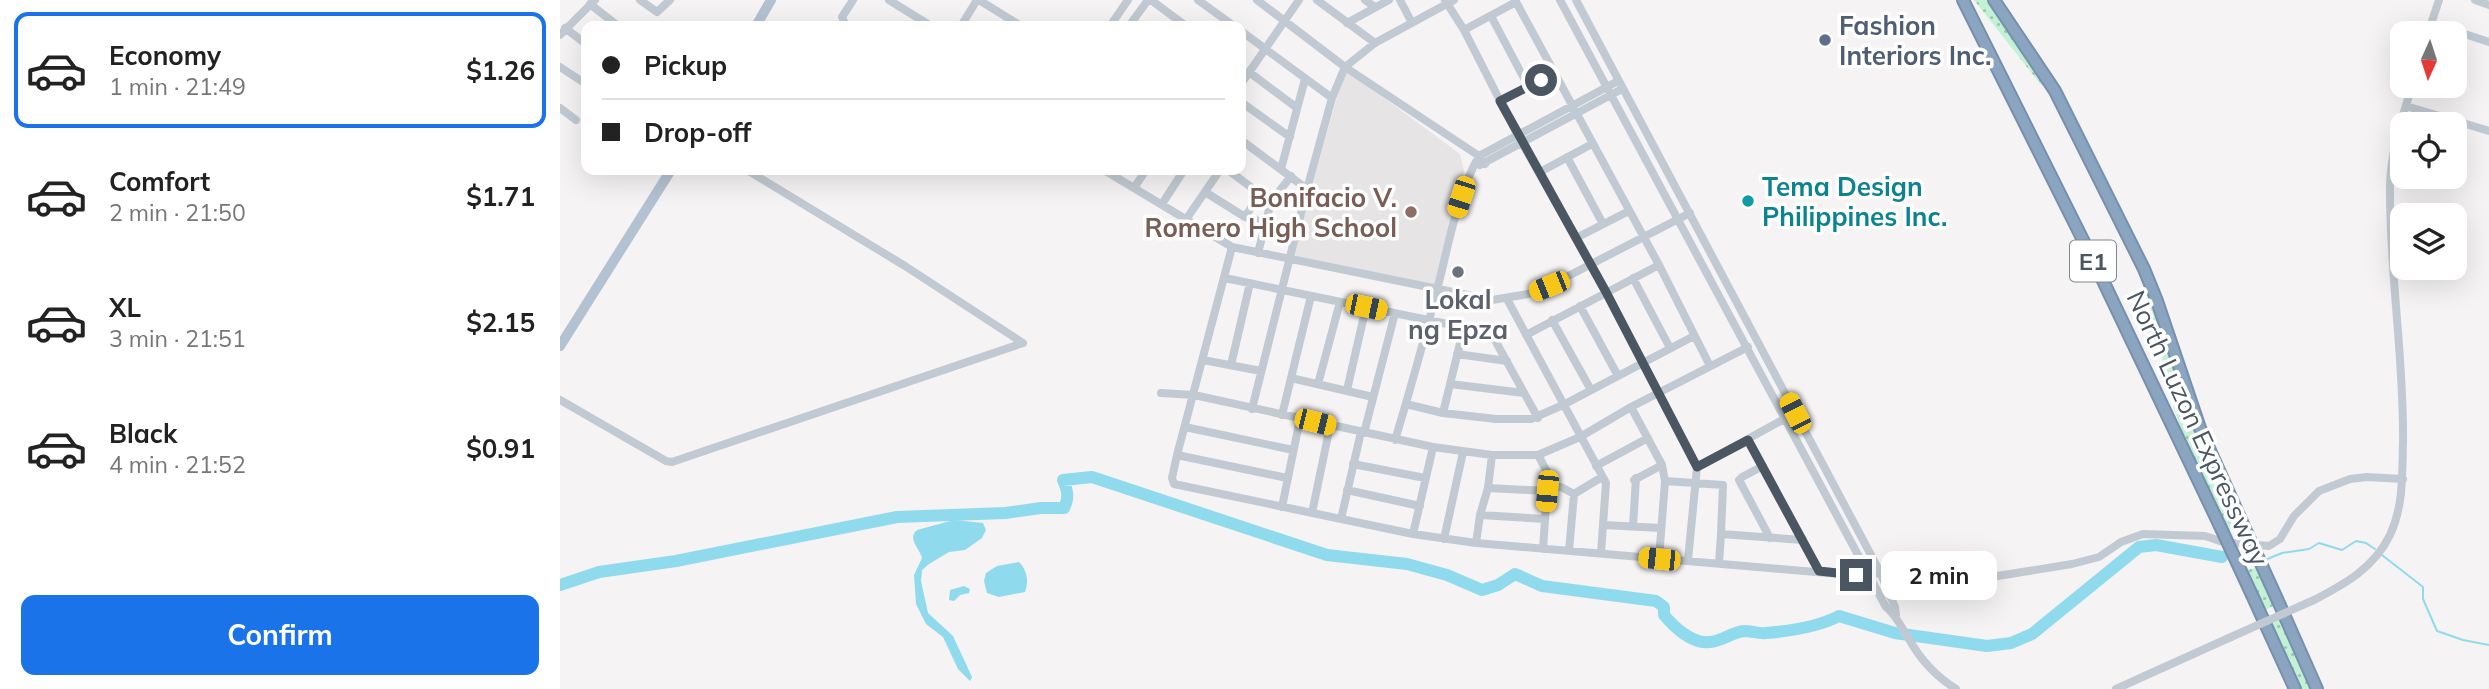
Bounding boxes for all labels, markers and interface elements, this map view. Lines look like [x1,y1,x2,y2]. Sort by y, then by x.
place label: Fashion Interiors Inc. [1839,9,1992,72]
north arrow [2390,21,2468,98]
map controls [2390,21,2467,280]
marker: Fashion Interiors Inc. [1817,32,1833,48]
icon: car [25,39,88,102]
text: Economy [109,39,221,72]
text: Pickup [644,49,727,82]
text: $1.26 [466,54,535,87]
route start [1525,64,1557,96]
text: 1 min · 21:49 [109,72,246,101]
button: locate [2390,112,2467,189]
text: Drop-off [644,116,751,149]
icon: car [25,165,88,228]
text: Comfort [109,165,210,198]
place label: Tema Design Philippines Inc. [1762,170,1947,233]
car [1445,174,1478,220]
text: $1.71 [466,180,535,213]
place label: Bonifacio V. Romero High School [1145,181,1397,244]
marker: Tema Design Philippines Inc. [1740,193,1756,209]
text: 2 min · 21:50 [109,198,246,227]
button: layers [2390,203,2467,280]
marker: Bonifacio V. Romero High School [1403,204,1419,220]
road number: E1 [2070,240,2116,282]
marker: Lokal ng Epza [1450,264,1466,280]
car [1526,268,1573,304]
place label: Lokal ng Epza [1408,283,1508,346]
street label: North Luzon Expressway [2120,285,2276,571]
icon: car [25,291,88,354]
text: XL [109,291,141,324]
car [1344,292,1389,322]
text: $2.15 [466,306,535,339]
text: 3 min · 21:51 [109,324,246,353]
car [1777,390,1814,436]
car [1293,407,1338,437]
icon: car [25,417,88,480]
text: Black [109,417,177,450]
text: $0.91 [466,432,535,465]
text: 4 min · 21:52 [109,450,246,479]
car [1535,469,1560,513]
car [1638,546,1681,572]
callout: 2 min [1880,550,1996,600]
route end [1840,559,1872,591]
text: 2 min [1909,561,1969,590]
button: Confirm [21,595,539,675]

